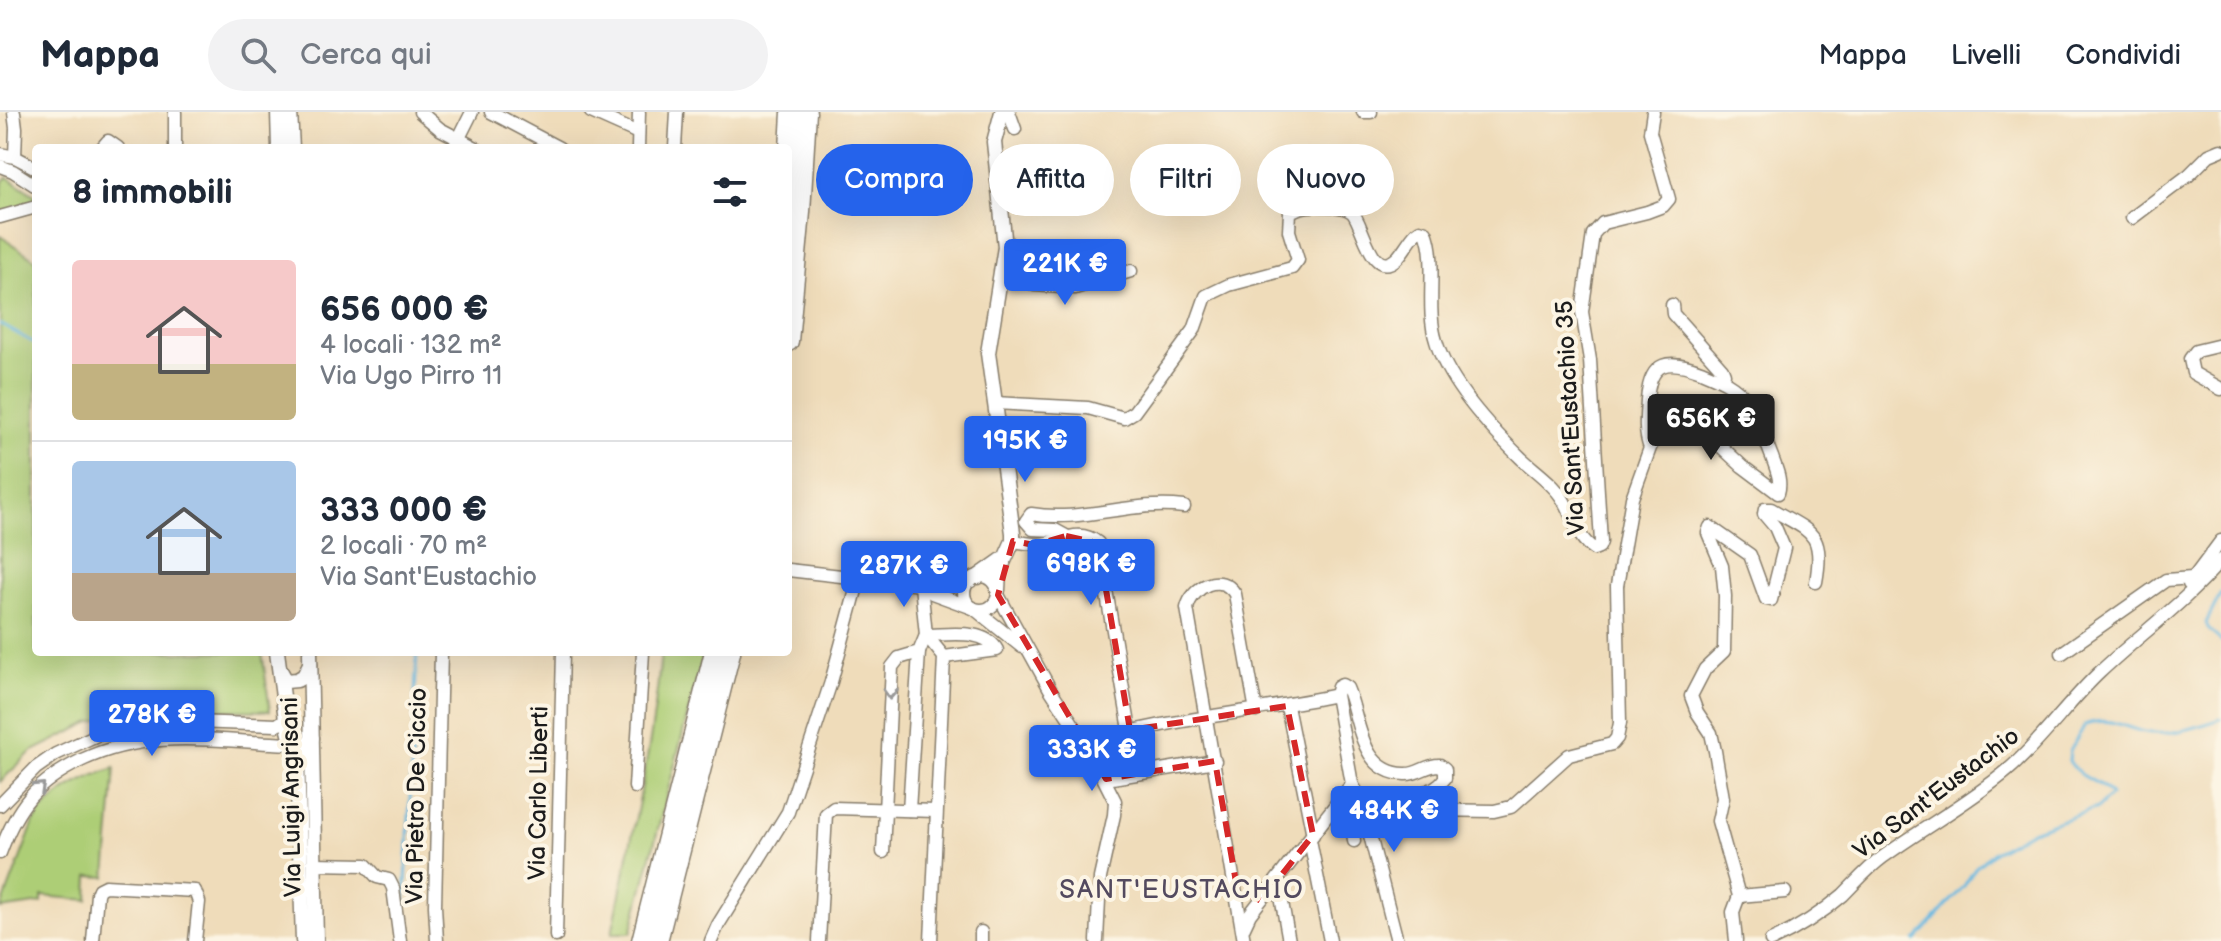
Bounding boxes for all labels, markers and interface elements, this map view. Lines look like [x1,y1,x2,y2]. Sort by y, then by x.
search box [208,19,768,91]
text: Mappa [40,33,160,78]
icon: search [236,33,280,77]
text: Cerca qui [300,37,432,73]
text: Mappa [1818,39,1907,72]
text: Livelli [1951,39,2021,72]
text: Condividi [2065,39,2181,72]
chip: Compra [816,144,973,216]
chip: Affitta [989,144,1114,216]
chip: Filtri [1130,144,1241,216]
chip: Nuovo [1257,144,1394,216]
icon: filters [708,170,752,214]
text: 8 immobili [72,172,233,213]
pin: 221K € [1000,239,1130,307]
text: 221K € [1022,249,1108,280]
text: 656 000 € [320,289,488,330]
icon: home [136,292,232,388]
street label: Via Sant'Eustachio 35 [1550,300,1591,536]
text: 4 locali · 132 m² [320,330,502,361]
text: Via Ugo Pirro 11 [320,361,502,392]
pin: 656K € [1646,394,1776,462]
text: 656K € [1666,404,1756,435]
pin: 195K € [960,416,1090,484]
text: 195K € [982,426,1068,457]
text: 333 000 € [320,490,487,531]
icon: home [136,493,232,589]
text: 2 locali · 70 m² [320,531,487,562]
pin: 698K € [1026,539,1156,607]
pin: 287K € [839,541,969,609]
text: 698K € [1046,549,1136,580]
text: 287K € [859,551,949,582]
text: Via Sant'Eustachio [320,562,537,593]
street label: Via Pietro De Ciccio [400,688,433,904]
one-way arrow [882,688,899,701]
pin: 278K € [87,690,217,758]
street label: Via Luigi Angrisani [275,697,308,897]
text: 278K € [107,700,197,731]
street label: Via Carlo Liberti [522,706,555,880]
street label: Via Sant'Eustachio [1848,722,2025,865]
pin: 333K € [1027,725,1157,793]
text: 333K € [1047,735,1137,766]
one-way arrow [31,782,45,797]
pin: 484K € [1329,786,1459,854]
text: 484K € [1349,796,1439,827]
district label: SANT'EUSTACHIO [1059,875,1305,906]

